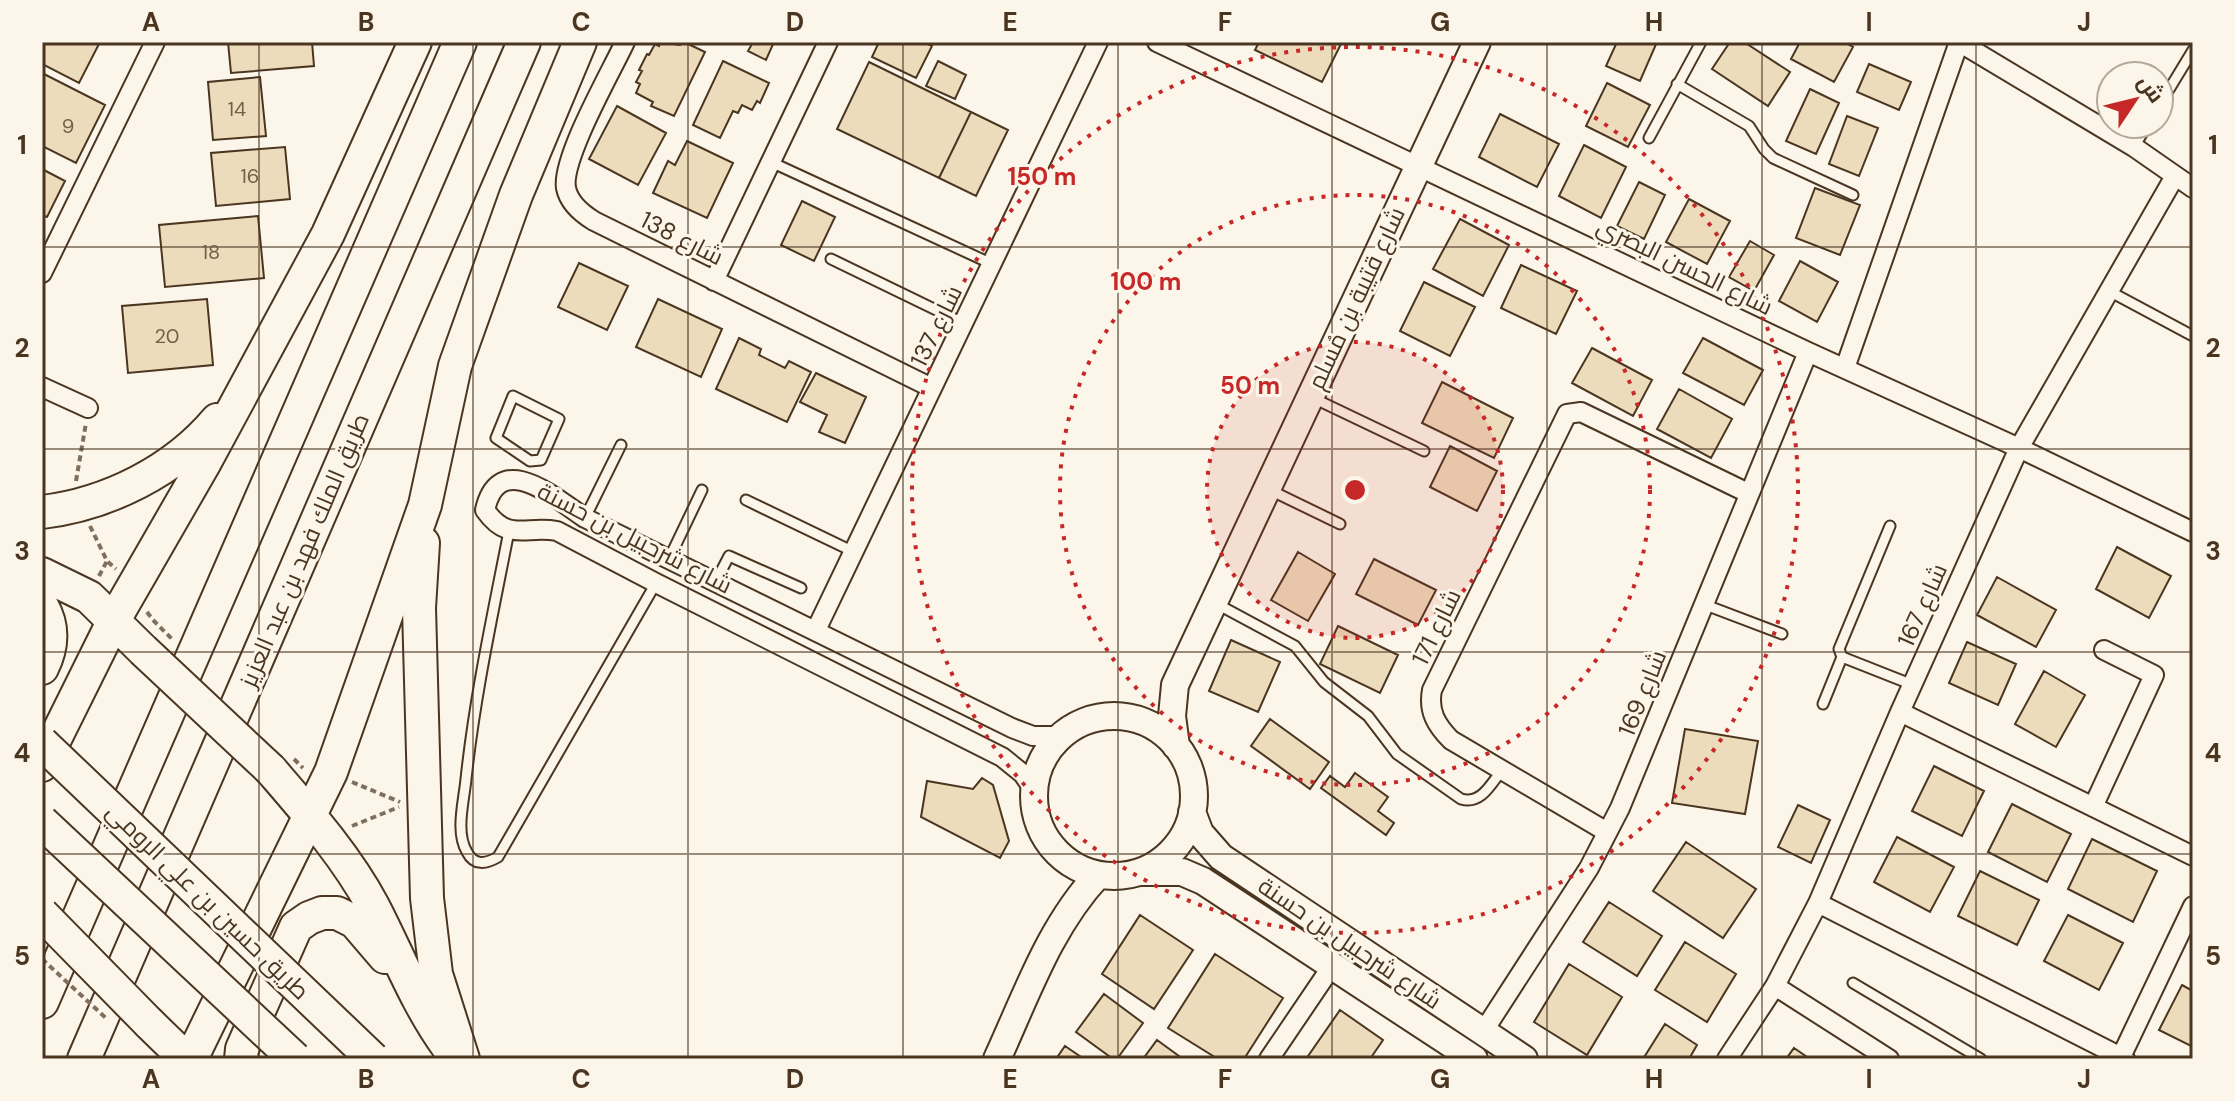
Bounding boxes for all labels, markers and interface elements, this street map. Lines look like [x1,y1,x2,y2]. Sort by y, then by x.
text: A [142,5,160,39]
text: B [358,5,374,39]
text: C [571,5,591,39]
text: D [786,5,804,39]
text: E [1002,5,1018,39]
text: F [1218,5,1232,39]
text: G [1430,5,1450,39]
text: H [1645,5,1663,39]
text: I [1865,5,1873,39]
text: J [2077,5,2091,39]
north arrow [2095,60,2175,140]
text: ش [2131,69,2171,109]
house number: 14 [228,96,246,122]
house number: 9 [62,113,74,139]
text: 1 [17,128,27,162]
text: 1 [2208,128,2218,162]
text: 150 m [1008,161,1076,192]
house number: 16 [241,163,259,189]
street label: شارع قتيبة بن مُسلم [1300,202,1413,395]
street label: شارع 138 [635,204,729,273]
street label: شارع الحسن البصري [1590,210,1778,325]
house number: 18 [202,239,220,265]
text: 100 m [1111,266,1181,297]
street label: شارع 137 [903,280,970,372]
house number: 20 [155,323,180,349]
text: 2 [14,331,30,365]
text: 2 [2205,331,2221,365]
text: 50 m [1220,370,1280,401]
street label: طريق الملك فهد بن عبد العزيز [231,408,376,693]
street label: شارع شرحبيل بن حسنة [532,475,738,601]
centre of rings [1341,476,1369,504]
text: 3 [14,534,30,568]
text: 3 [2205,534,2221,568]
street label: شارع 167 [1890,559,1955,652]
street label: شارع 171 [1404,584,1469,671]
street label: شارع 169 [1611,645,1674,741]
text: 4 [14,736,30,770]
text: 4 [2205,736,2221,770]
street label: طريق حسين بن علي الرومي [97,796,316,1009]
street label: شارع شرحبيل بن حسنة [1252,870,1448,1017]
text: 5 [14,939,30,973]
text: 5 [2205,939,2221,973]
text: A [142,1062,160,1096]
text: B [358,1062,374,1096]
text: C [571,1062,591,1096]
text: D [786,1062,804,1096]
text: E [1002,1062,1018,1096]
text: F [1218,1062,1232,1096]
text: G [1430,1062,1450,1096]
text: H [1645,1062,1663,1096]
text: I [1865,1062,1873,1096]
text: J [2077,1062,2091,1096]

